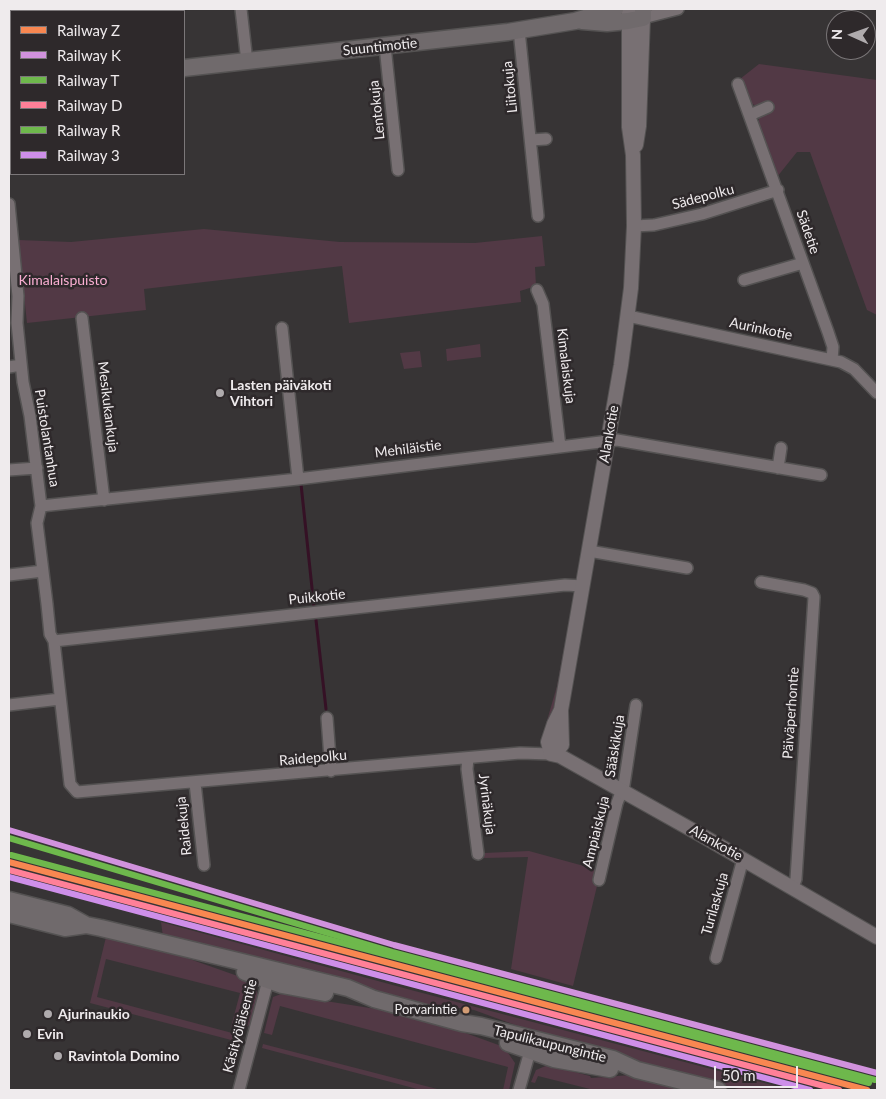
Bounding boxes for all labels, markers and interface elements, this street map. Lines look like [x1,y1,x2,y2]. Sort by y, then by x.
legend [10,10,185,175]
north arrow [826,10,876,60]
text: Railway Z [57,21,120,39]
text: N [828,29,845,40]
street label: Suuntimotie [342,35,418,59]
text: Railway K [57,46,121,64]
street label: Liitokuja [499,60,521,114]
text: Railway T [57,71,119,89]
street label: Lentokuja [366,79,388,141]
text: Railway D [57,96,122,114]
text: Railway R [57,121,120,139]
text: Railway 3 [57,146,120,164]
street label: Sädepolku [670,181,736,213]
street label: Sädetie [793,208,823,256]
park label: Kimalaispuisto [19,272,107,288]
street label: Aurinkotie [728,314,794,344]
street label: Kimalaiskuja [553,327,579,405]
street label: Mesikukankuja [94,361,122,453]
place label: Lasten päiväkoti Vihtori [230,377,331,410]
marker: Lasten päiväkoti Vihtori [214,387,226,399]
street label: Puistolantanhua [31,388,63,488]
street label: Alankotie [596,404,622,464]
street label: Mehiläistie [374,437,442,461]
street label: Puikkotie [288,586,346,608]
street label: Päiväperhontie [779,666,803,760]
street label: Sääskikuja [602,713,628,779]
street label: Raidepolku [278,747,348,769]
street label: Jyrinäkuja [475,772,499,836]
street label: Ampiaiskuja [579,794,613,870]
street label: Raidekuja [173,796,195,856]
street label: Alankotie [687,822,745,864]
street label: Turilaskuja [698,871,732,937]
street label: Käsityöläisentie [219,977,261,1075]
place label: Porvarintie [395,1002,457,1018]
marker: Porvarintie [461,1005,471,1015]
place label: Ajurinaukio [58,1006,130,1022]
marker: Ajurinaukio [42,1008,54,1020]
street label: Tapulikaupungintie [492,1022,608,1066]
place label: Evin [37,1026,64,1042]
marker: Evin [21,1028,33,1040]
place label: Ravintola Domino [68,1048,180,1064]
marker: Ravintola Domino [52,1050,64,1062]
scale bar [716,1056,800,1088]
text: 50 m [722,1066,756,1084]

